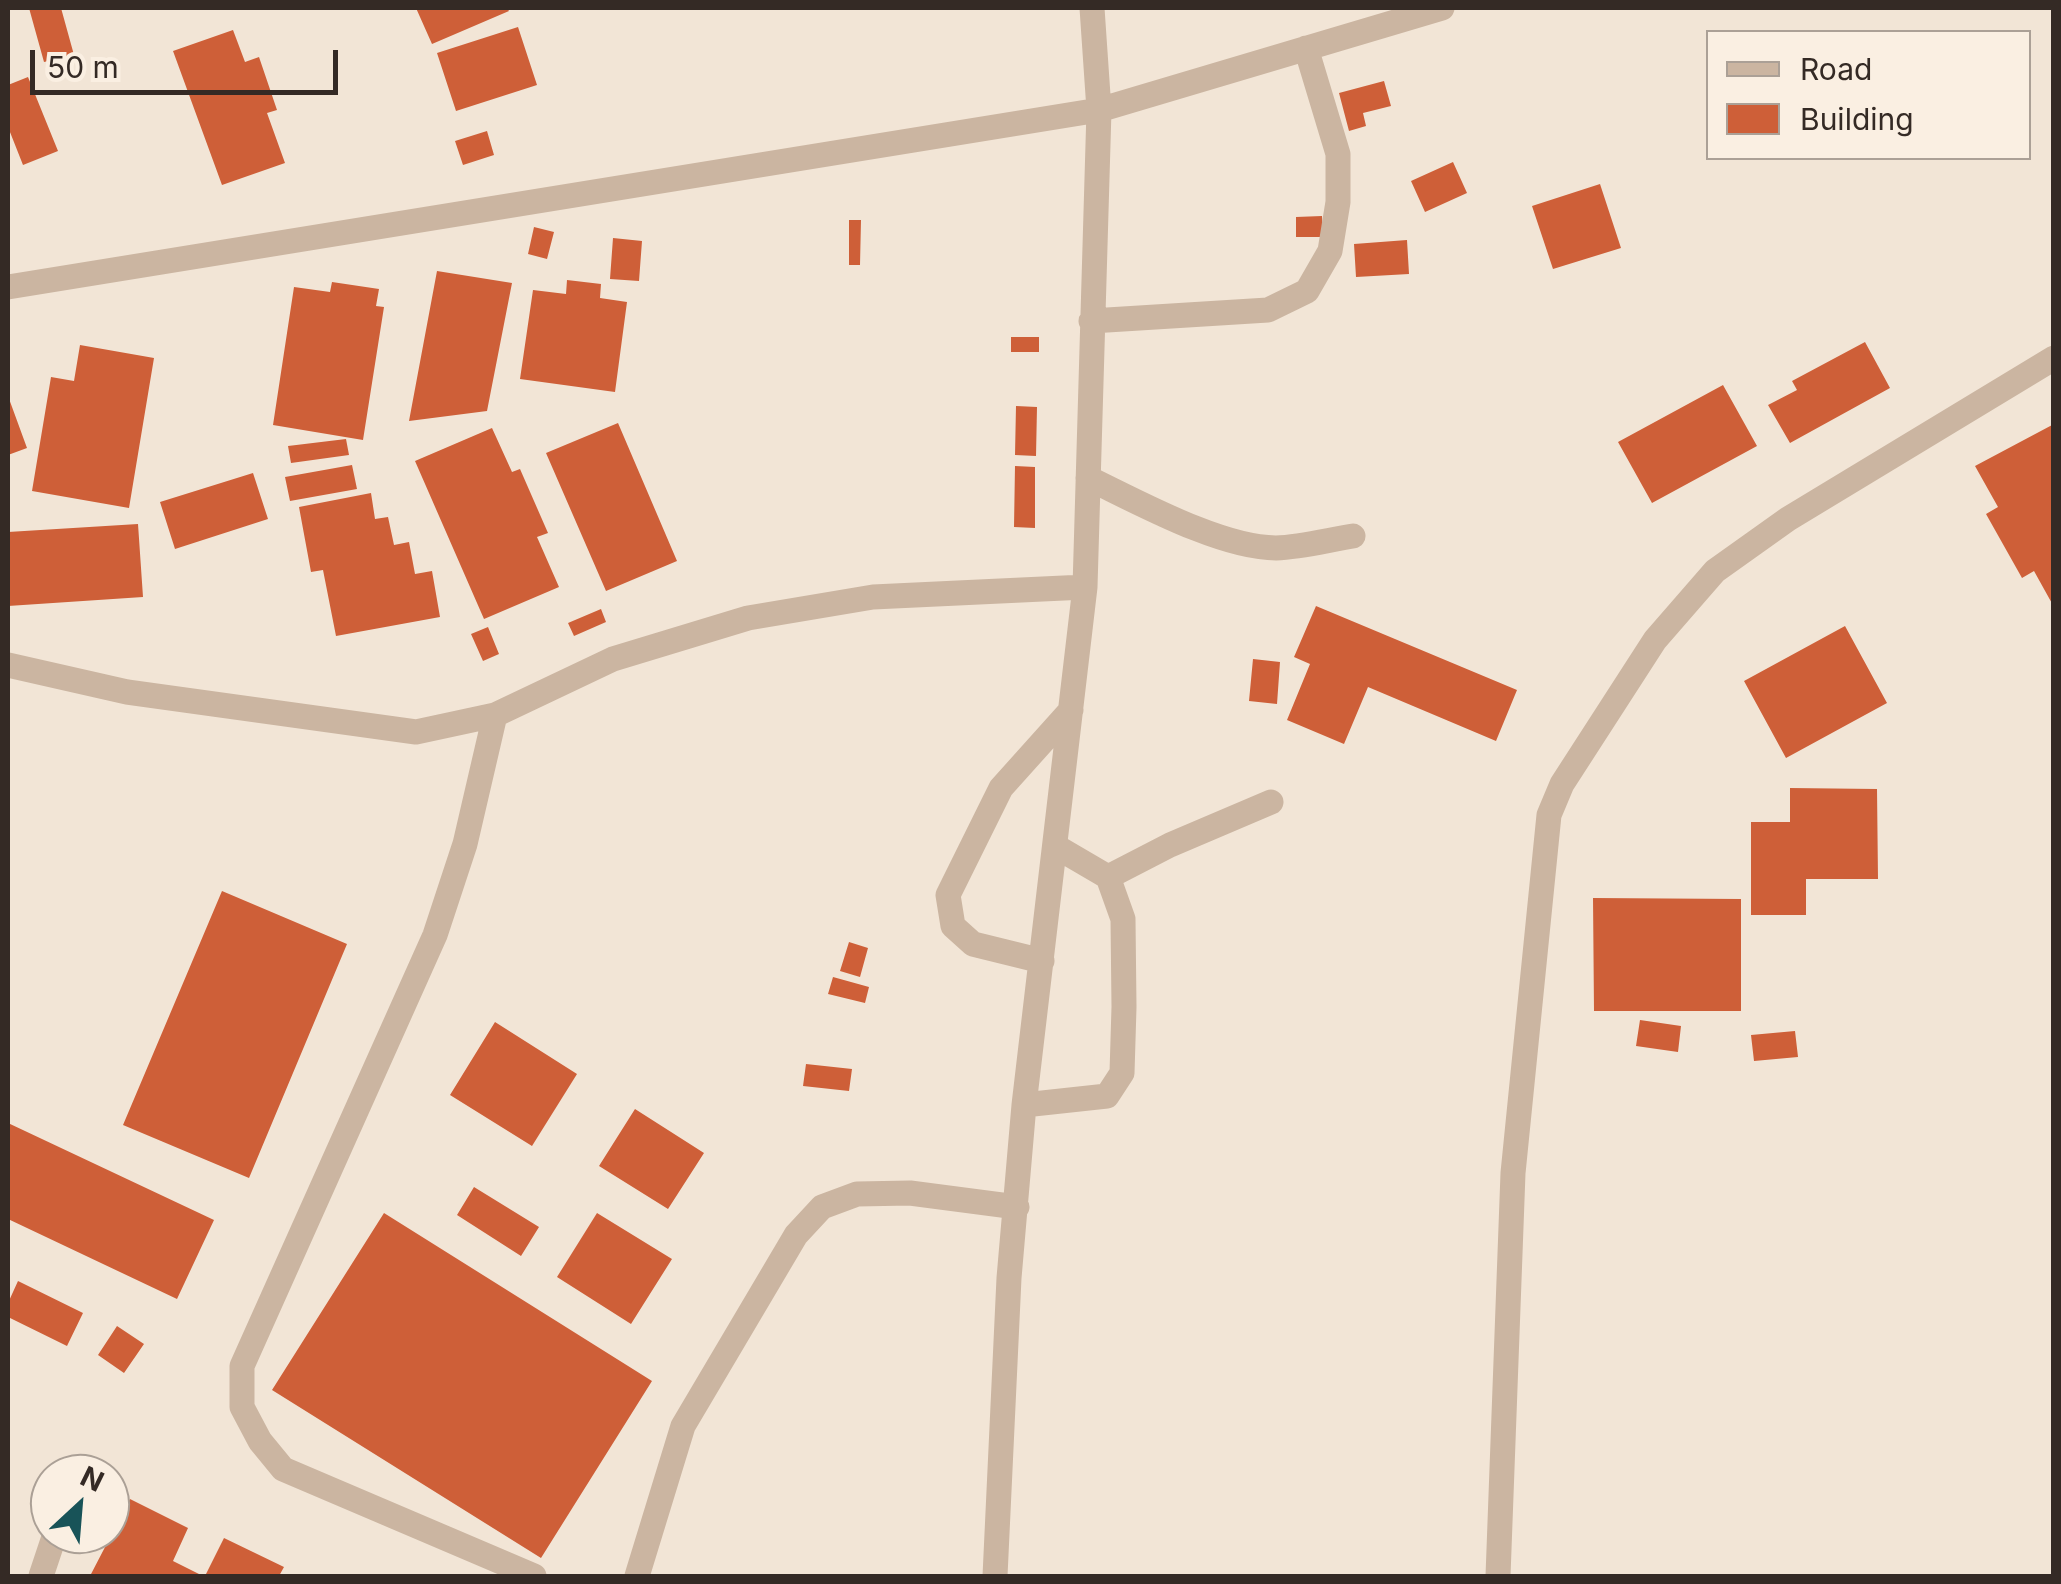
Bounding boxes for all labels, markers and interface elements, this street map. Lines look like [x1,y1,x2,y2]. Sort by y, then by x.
scale bar [35,30,342,92]
legend [1706,30,2031,160]
text: 50 m [47,49,119,85]
text: Road [1800,51,1872,87]
text: Building [1800,101,1914,137]
north arrow [30,1454,130,1554]
text: N [75,1459,109,1499]

